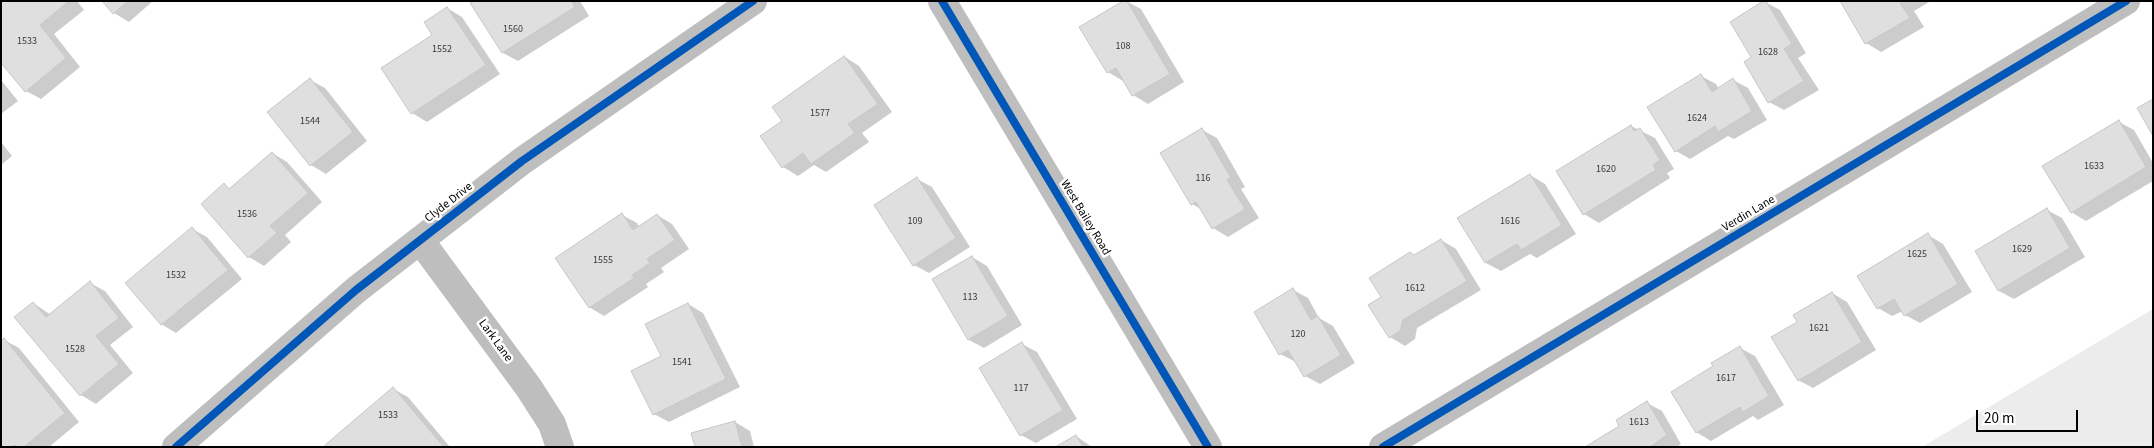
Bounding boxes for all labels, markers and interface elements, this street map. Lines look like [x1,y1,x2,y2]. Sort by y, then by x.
house number: 1560 [503,24,523,36]
house number: 1533 [17,36,37,48]
house number: 108 [1116,41,1130,53]
house number: 1552 [432,44,452,56]
house number: 1628 [1758,47,1778,59]
house number: 1577 [810,108,830,120]
house number: 1624 [1687,113,1707,125]
house number: 1544 [300,116,320,128]
house number: 1633 [2084,161,2104,173]
house number: 1620 [1596,164,1616,176]
house number: 116 [1196,173,1210,185]
street label: West Bailey Road [1057,178,1113,258]
street label: Clyde Drive [422,180,476,226]
street label: Verdin Lane [1720,193,1778,235]
house number: 1536 [237,209,257,221]
house number: 109 [908,216,922,228]
house number: 1616 [1500,216,1520,228]
house number: 1629 [2012,244,2032,256]
house number: 1625 [1907,249,1927,261]
house number: 1555 [593,255,613,267]
house number: 1532 [166,270,186,282]
house number: 1612 [1405,283,1425,295]
house number: 113 [963,292,977,304]
street label: Lark Lane [475,317,515,365]
house number: 1621 [1809,323,1829,335]
house number: 120 [1291,329,1305,341]
house number: 1528 [65,344,85,356]
house number: 1541 [672,357,692,369]
house number: 1617 [1716,373,1736,385]
house number: 117 [1014,383,1028,395]
scale bar [1979,400,2082,432]
text: 20 m [1984,408,2014,429]
house number: 1533 [378,410,398,422]
house number: 1613 [1629,417,1649,429]

